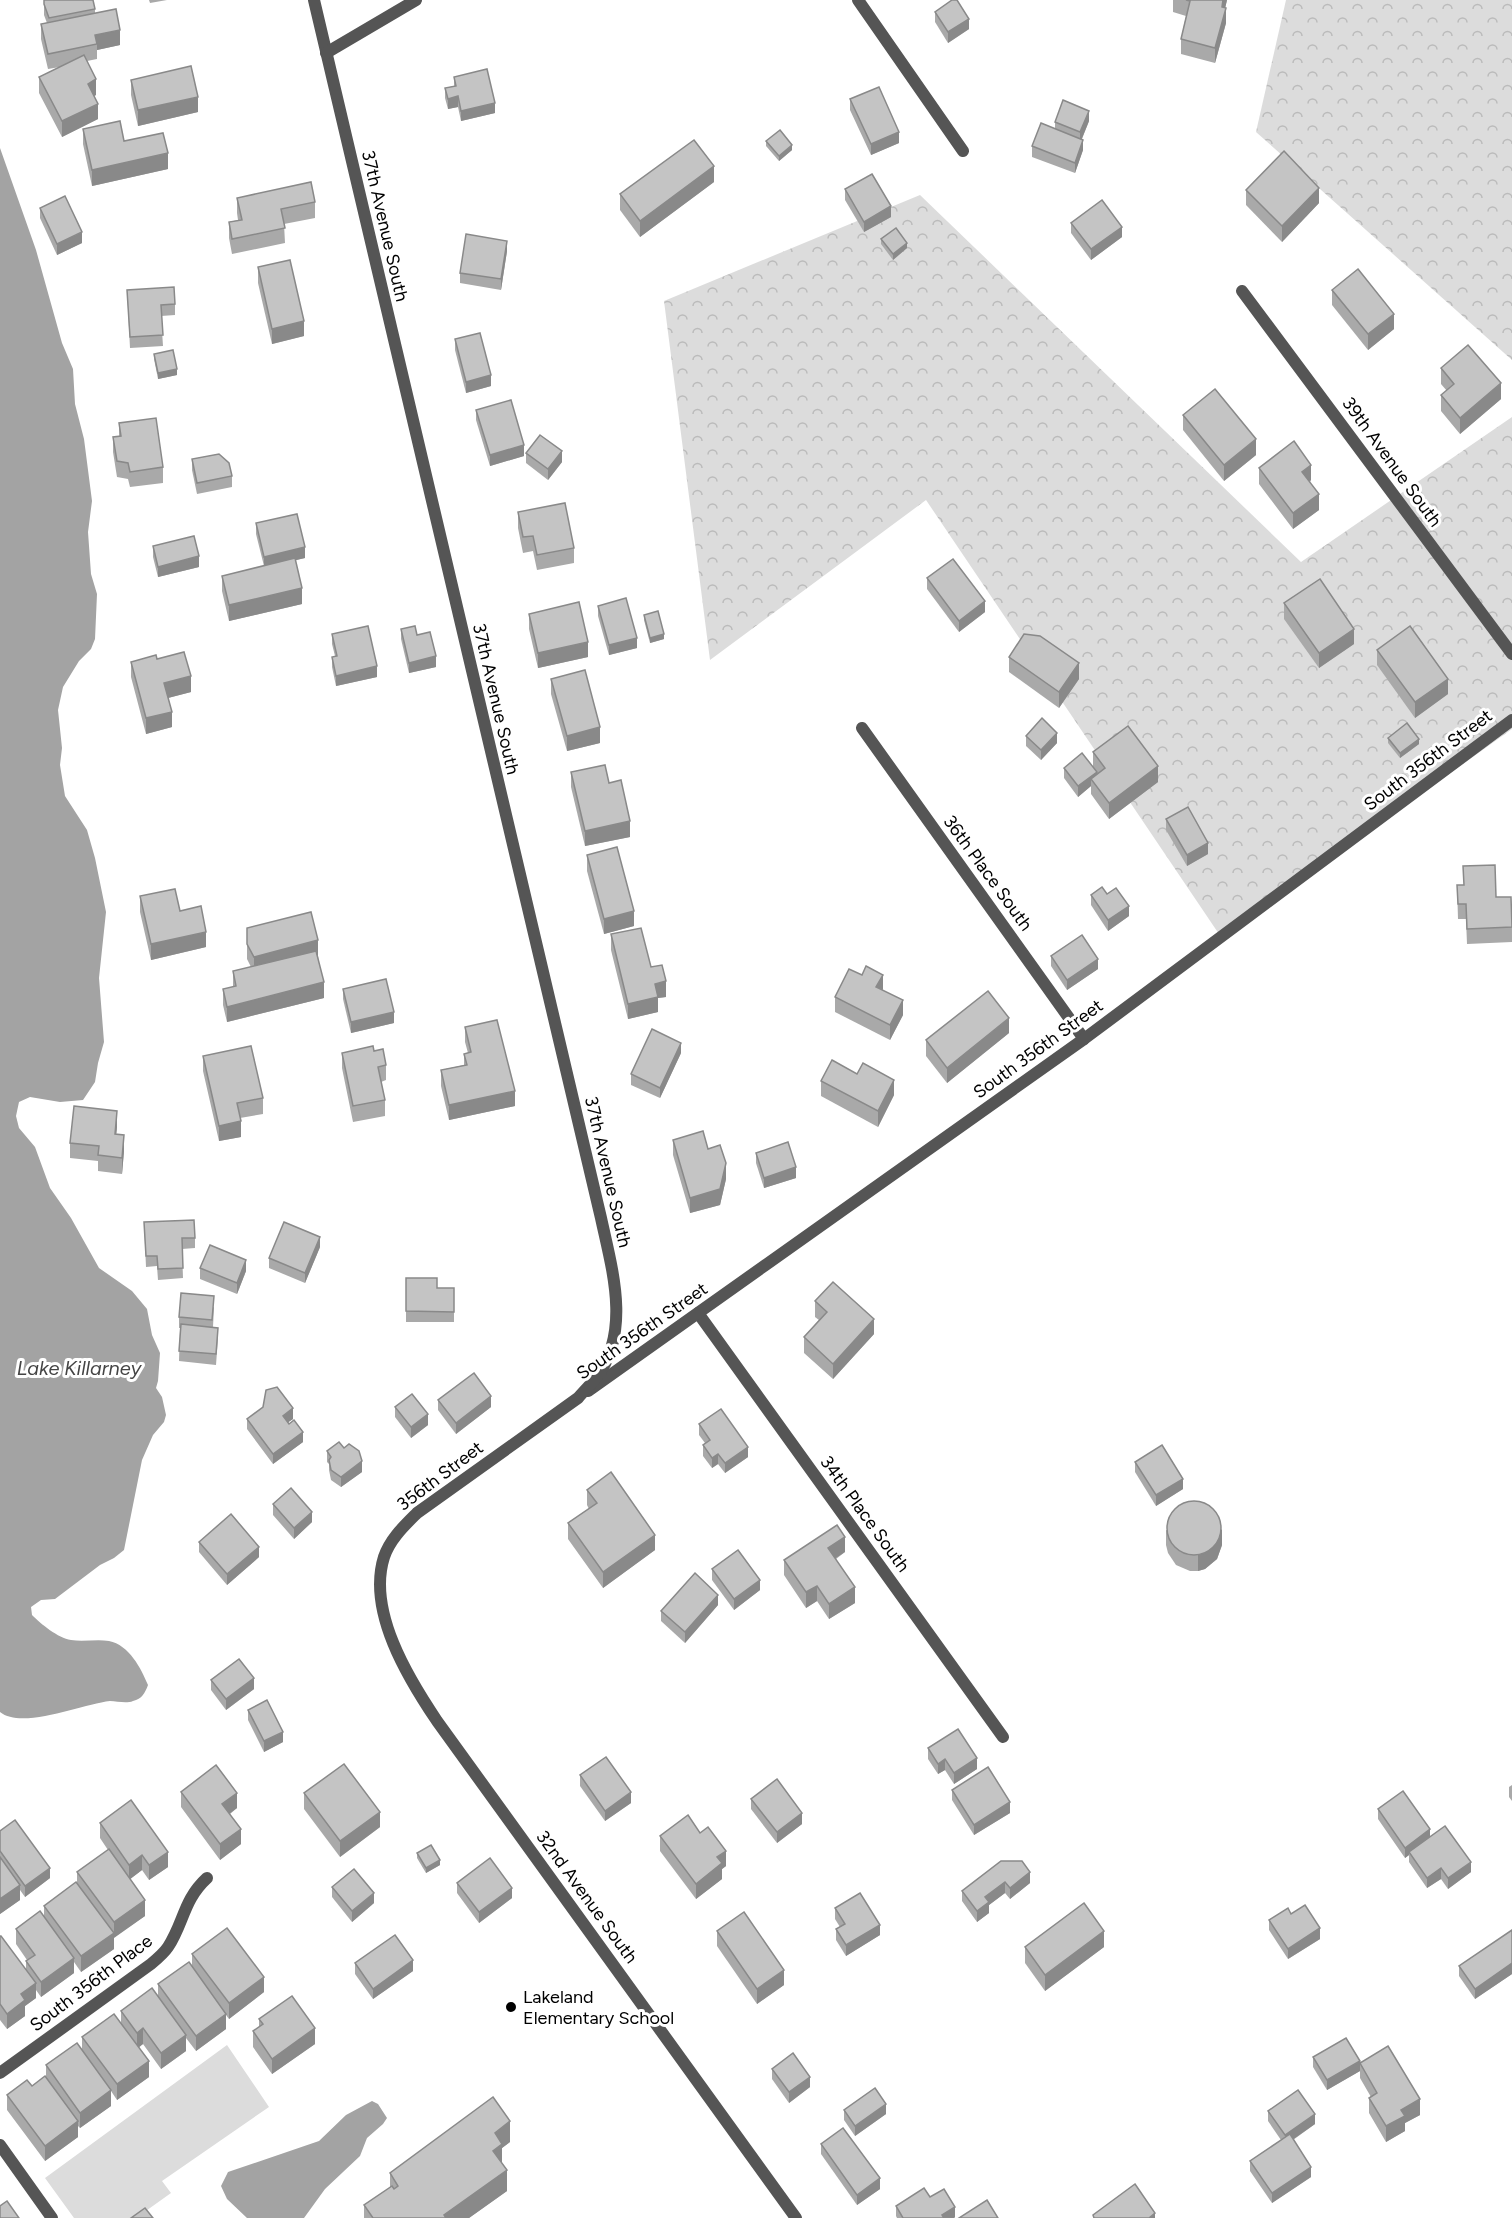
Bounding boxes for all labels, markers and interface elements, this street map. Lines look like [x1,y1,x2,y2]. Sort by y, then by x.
street label: 37th Avenue South [357,148,413,304]
street label: 39th Avenue South [1338,393,1446,531]
street label: 37th Avenue South [468,621,524,777]
street label: South 356th Street [1360,705,1497,815]
street label: 36th Place South [939,811,1037,935]
street label: South 356th Street [969,994,1107,1103]
street label: 37th Avenue South [580,1094,636,1250]
street label: South 356th Street [572,1277,712,1384]
water label: Lake Killarney [17,1356,143,1380]
street label: 356th Street [393,1436,488,1515]
street label: 34th Place South [815,1452,915,1576]
street label: 32nd Avenue South [531,1826,643,1968]
street label: South 356th Place [25,1930,157,2036]
place label: Lakeland Elementary School [523,1986,674,2029]
marker: Lakeland Elementary School [504,2000,518,2014]

